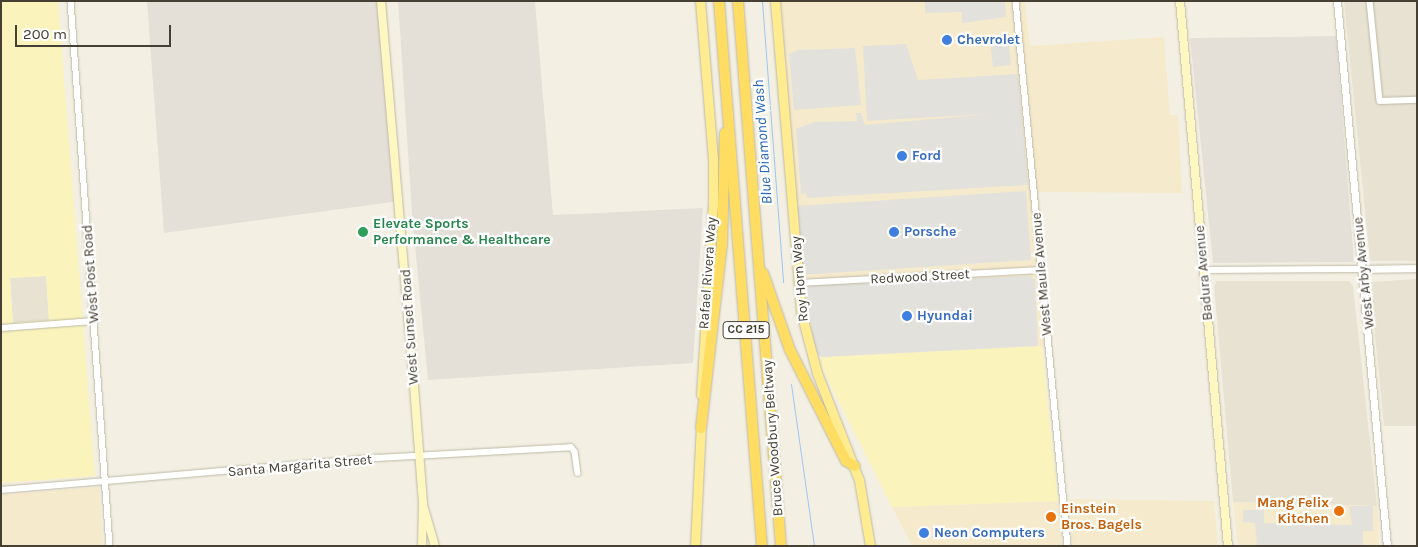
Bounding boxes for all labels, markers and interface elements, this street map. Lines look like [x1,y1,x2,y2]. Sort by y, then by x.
scale bar [18,15,174,47]
text: 200 m [23,25,67,43]
place label: Chevrolet [957,32,1020,48]
marker: Chevrolet [941,34,953,46]
water label: Blue Diamond Wash [750,79,776,205]
place label: Ford [912,148,941,164]
marker: Ford [896,150,908,162]
street label: West Maule Avenue [1028,212,1056,336]
place label: Elevate Sports Performance & Healthcare [373,216,551,248]
street label: Rafael Rivera Way [696,216,720,330]
street label: West Arby Avenue [1350,216,1378,330]
street label: West Post Road [79,224,103,324]
place label: Porsche [904,224,956,240]
street label: Badura Avenue [1191,225,1217,321]
marker: Elevate Sports Performance & Healthcare [357,226,369,238]
marker: Porsche [888,226,900,238]
street label: Roy Horn Way [788,235,812,323]
street label: Redwood Street [870,266,970,288]
street label: West Sunset Road [398,269,422,385]
place label: Hyundai [917,308,973,324]
marker: Hyundai [901,310,913,322]
road number: CC 215 [722,320,770,340]
street label: Bruce Woodbury Beltway [759,359,787,517]
street label: Santa Margarita Street [227,451,373,481]
place label: Mang Felix Kitchen [1257,495,1329,528]
place label: Einstein Bros. Bagels [1061,501,1142,534]
marker: Mang Felix Kitchen [1333,505,1345,517]
marker: Einstein Bros. Bagels [1045,511,1057,523]
place label: Neon Computers [934,525,1045,541]
marker: Neon Computers [918,527,930,539]

